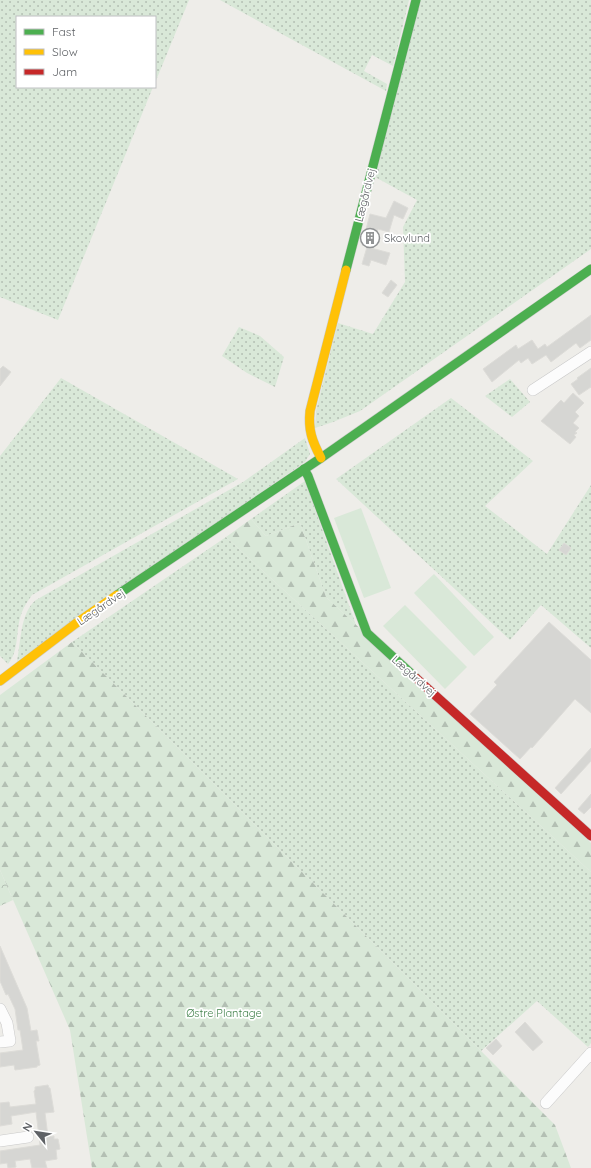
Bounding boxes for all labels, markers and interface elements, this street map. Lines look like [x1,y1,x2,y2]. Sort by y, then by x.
legend [16,16,156,88]
text: Fast [52,24,76,39]
text: Slow [52,44,78,59]
text: Jam [52,64,77,79]
street label: Lægårdvej [352,167,378,223]
building icon: Skovlund [359,227,381,249]
place label: Skovlund [384,231,430,245]
street label: Lægårdvej [74,586,128,628]
street label: Lægårdvej [389,652,439,700]
park label: Østre Plantage [186,1006,262,1020]
north arrow [16,1112,56,1152]
text: N [19,1120,35,1134]

